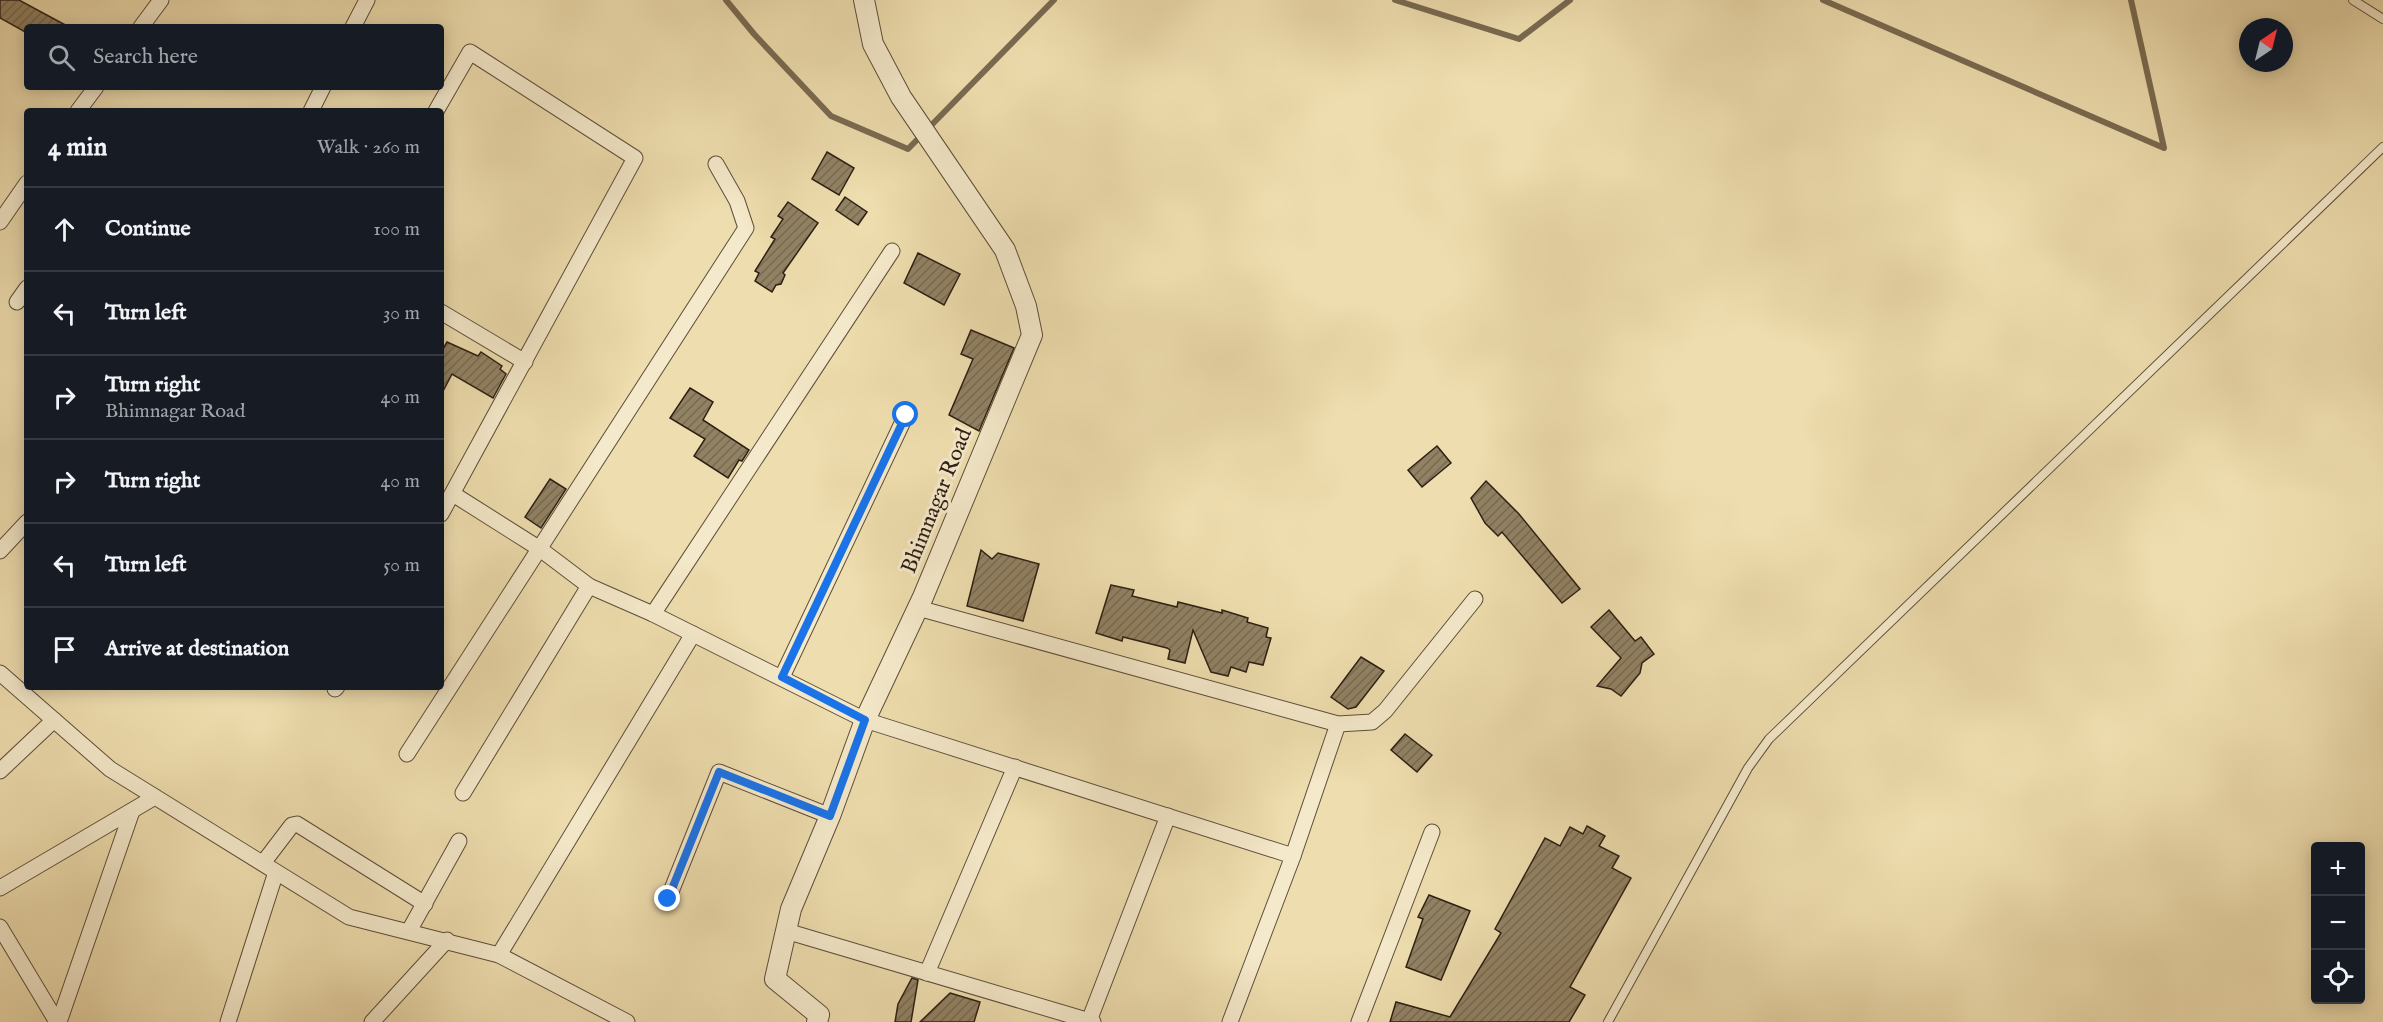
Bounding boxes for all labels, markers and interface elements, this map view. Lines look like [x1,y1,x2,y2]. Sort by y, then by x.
north arrow [2239,18,2293,72]
search box [24,24,444,90]
icon: search [45,41,78,74]
text: Search here [93,43,198,71]
text: 4 min [48,131,107,164]
text: Walk · 260 m [317,135,420,160]
icon: ahead [48,213,81,246]
text: Continue [105,215,191,243]
text: 100 m [373,217,420,242]
icon: left [48,297,81,330]
text: Turn left [105,299,187,327]
text: 30 m [383,301,420,326]
text: Turn right [105,371,200,399]
icon: right [48,381,81,414]
text: 40 m [381,385,420,410]
text: Bhimnagar Road [105,399,245,424]
route start [892,401,918,427]
street label: Bhimnagar Road [895,424,979,578]
icon: right [48,465,81,498]
text: Turn right [105,467,200,495]
text: 40 m [381,469,420,494]
icon: left [48,549,81,582]
text: Turn left [105,551,187,579]
text: 50 m [383,553,420,578]
icon: arrive [48,633,81,666]
text: Arrive at destination [105,635,289,663]
map controls [2311,842,2365,1004]
button: + [2311,842,2365,896]
route end [654,885,680,911]
button: − [2311,896,2365,950]
button: locate [2311,950,2365,1004]

